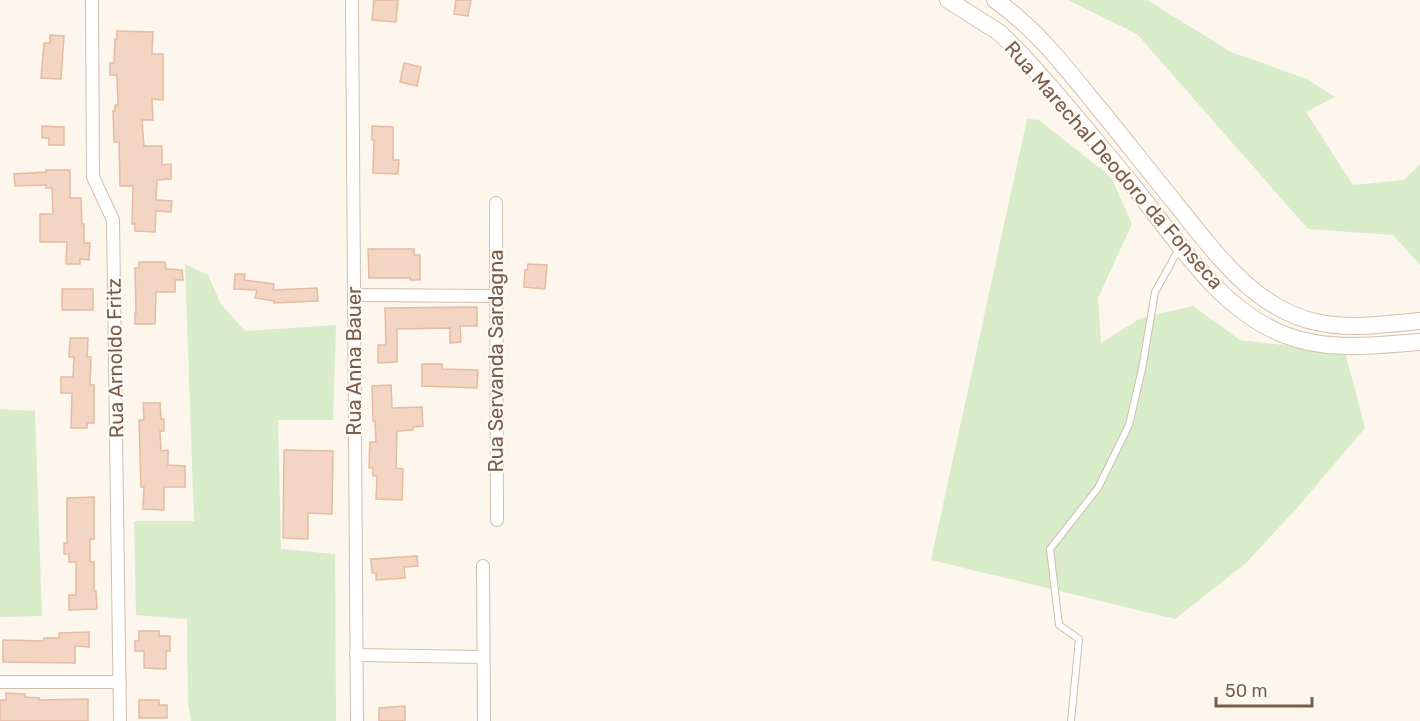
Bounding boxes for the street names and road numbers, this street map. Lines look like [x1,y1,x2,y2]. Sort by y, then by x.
street label: Rua Marechal Deodoro da Fonseca [1000,36,1228,294]
street label: Rua Servanda Sardagna [484,250,508,472]
street label: Rua Arnoldo Fritz [102,278,128,438]
street label: Rua Anna Bauer [342,286,366,436]

